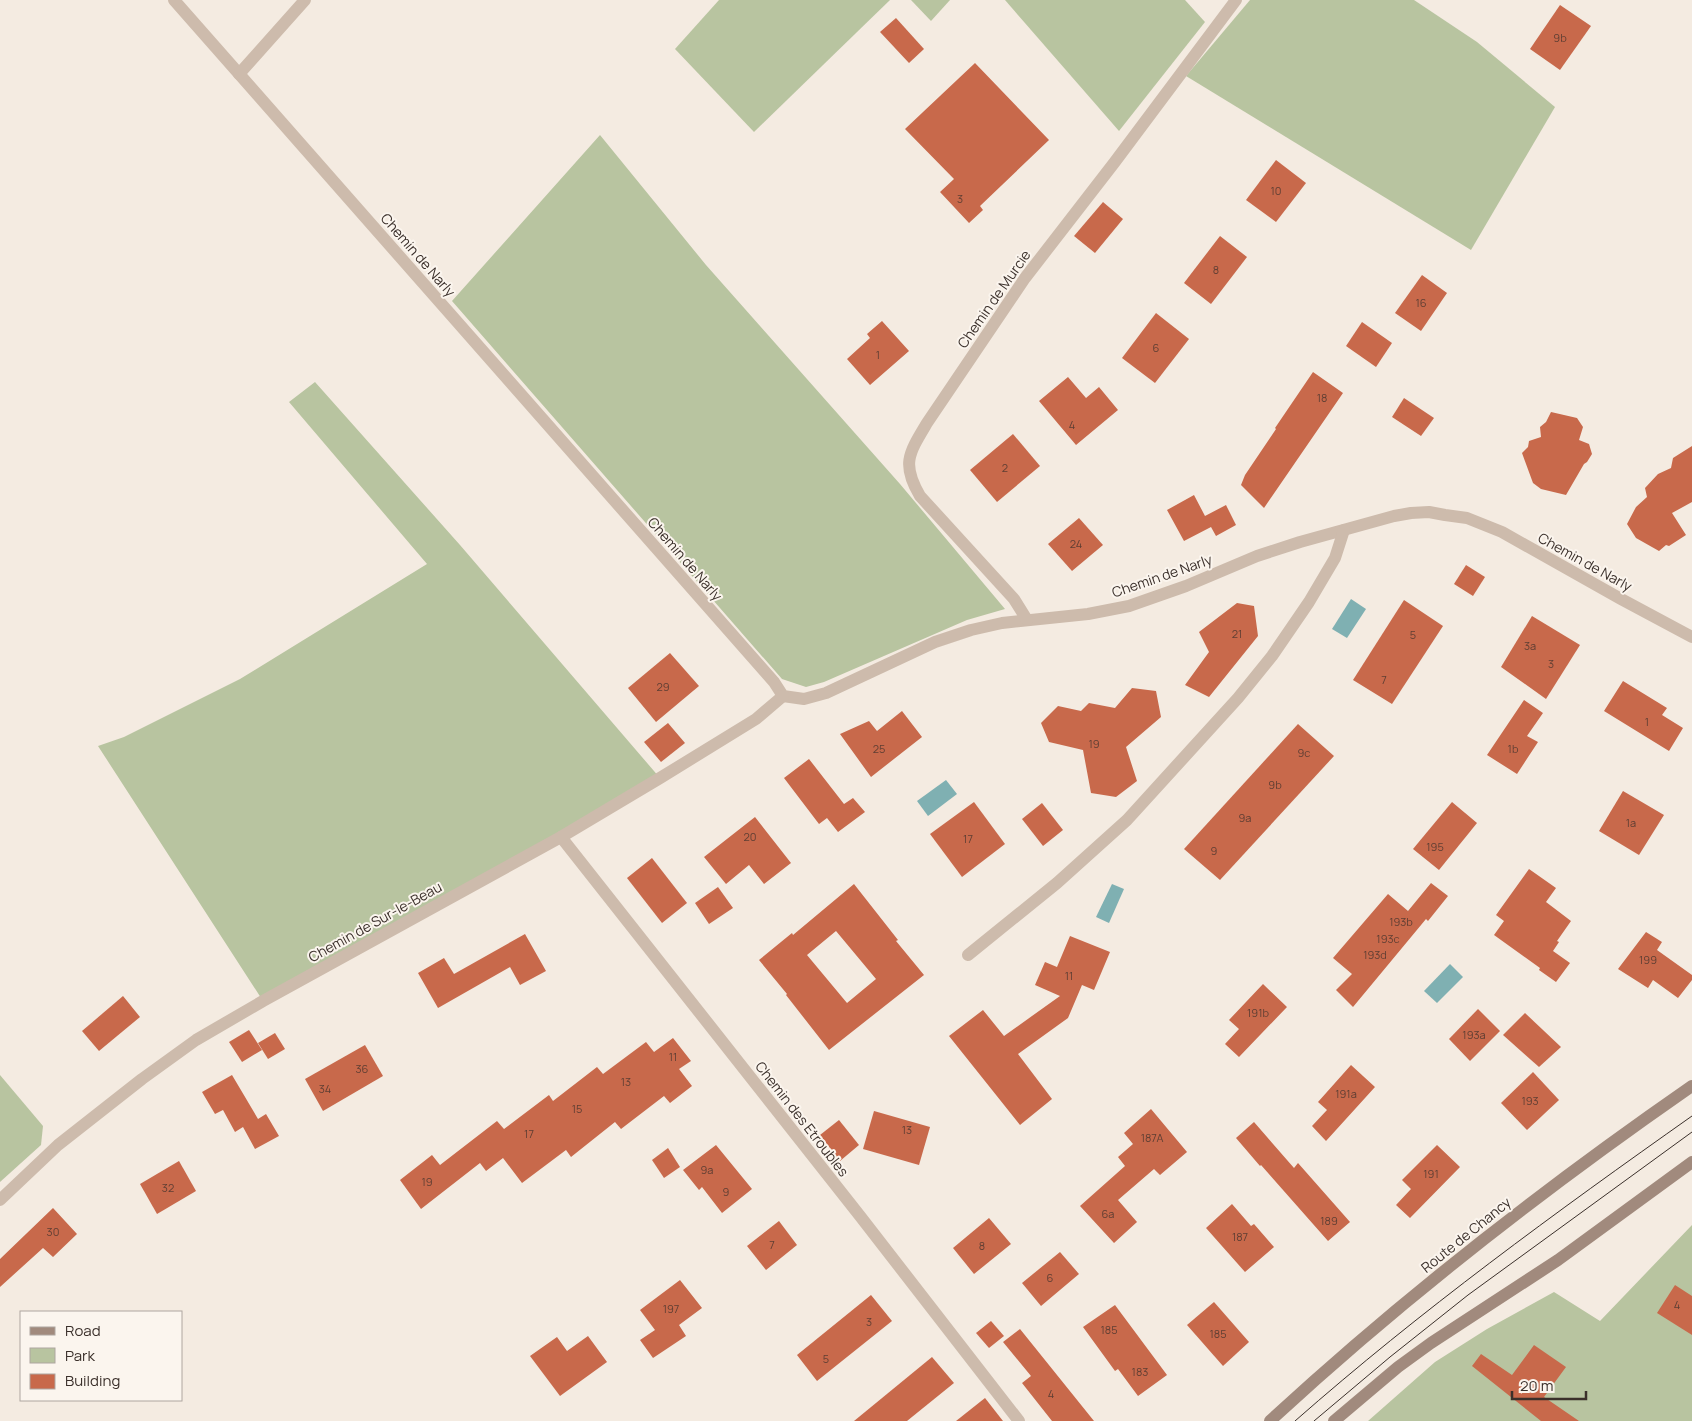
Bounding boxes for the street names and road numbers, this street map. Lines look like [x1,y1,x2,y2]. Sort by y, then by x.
street label: Chemin de Narly [377,209,460,301]
street label: Chemin de Murcie [953,246,1035,352]
street label: Chemin de Narly [644,513,727,605]
street label: Chemin de Narly [1535,528,1636,596]
street label: Chemin de Narly [1109,549,1215,602]
street label: Chemin de Sur-le-Beau [305,877,445,966]
street label: Chemin des Etroubles [751,1057,853,1180]
street label: Route de Chancy [1417,1192,1515,1277]

